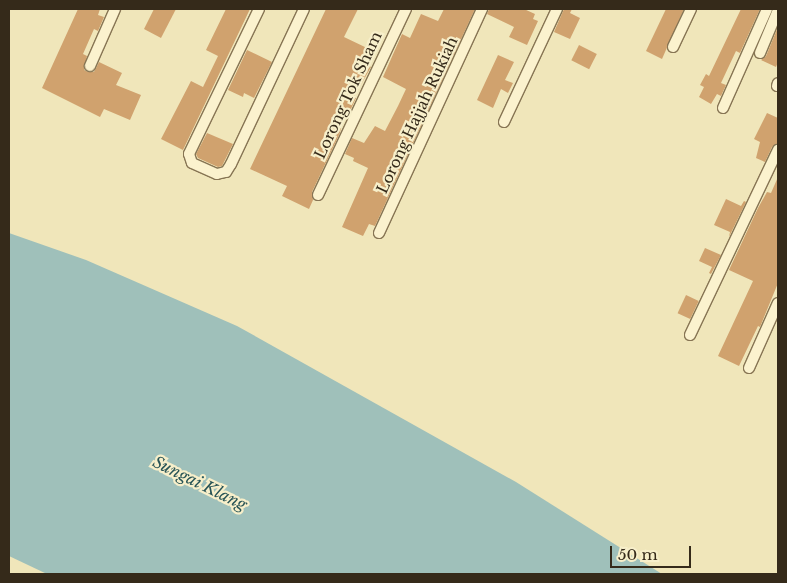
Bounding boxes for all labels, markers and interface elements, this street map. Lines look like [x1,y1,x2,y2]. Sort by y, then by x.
street label: Lorong Tok Sham [310,28,386,162]
street label: Lorong Hajjah Rukiah [373,34,461,196]
water label: Sungai Klang [150,452,250,514]
scale bar [612,536,693,568]
text: 50 m [618,545,658,564]

